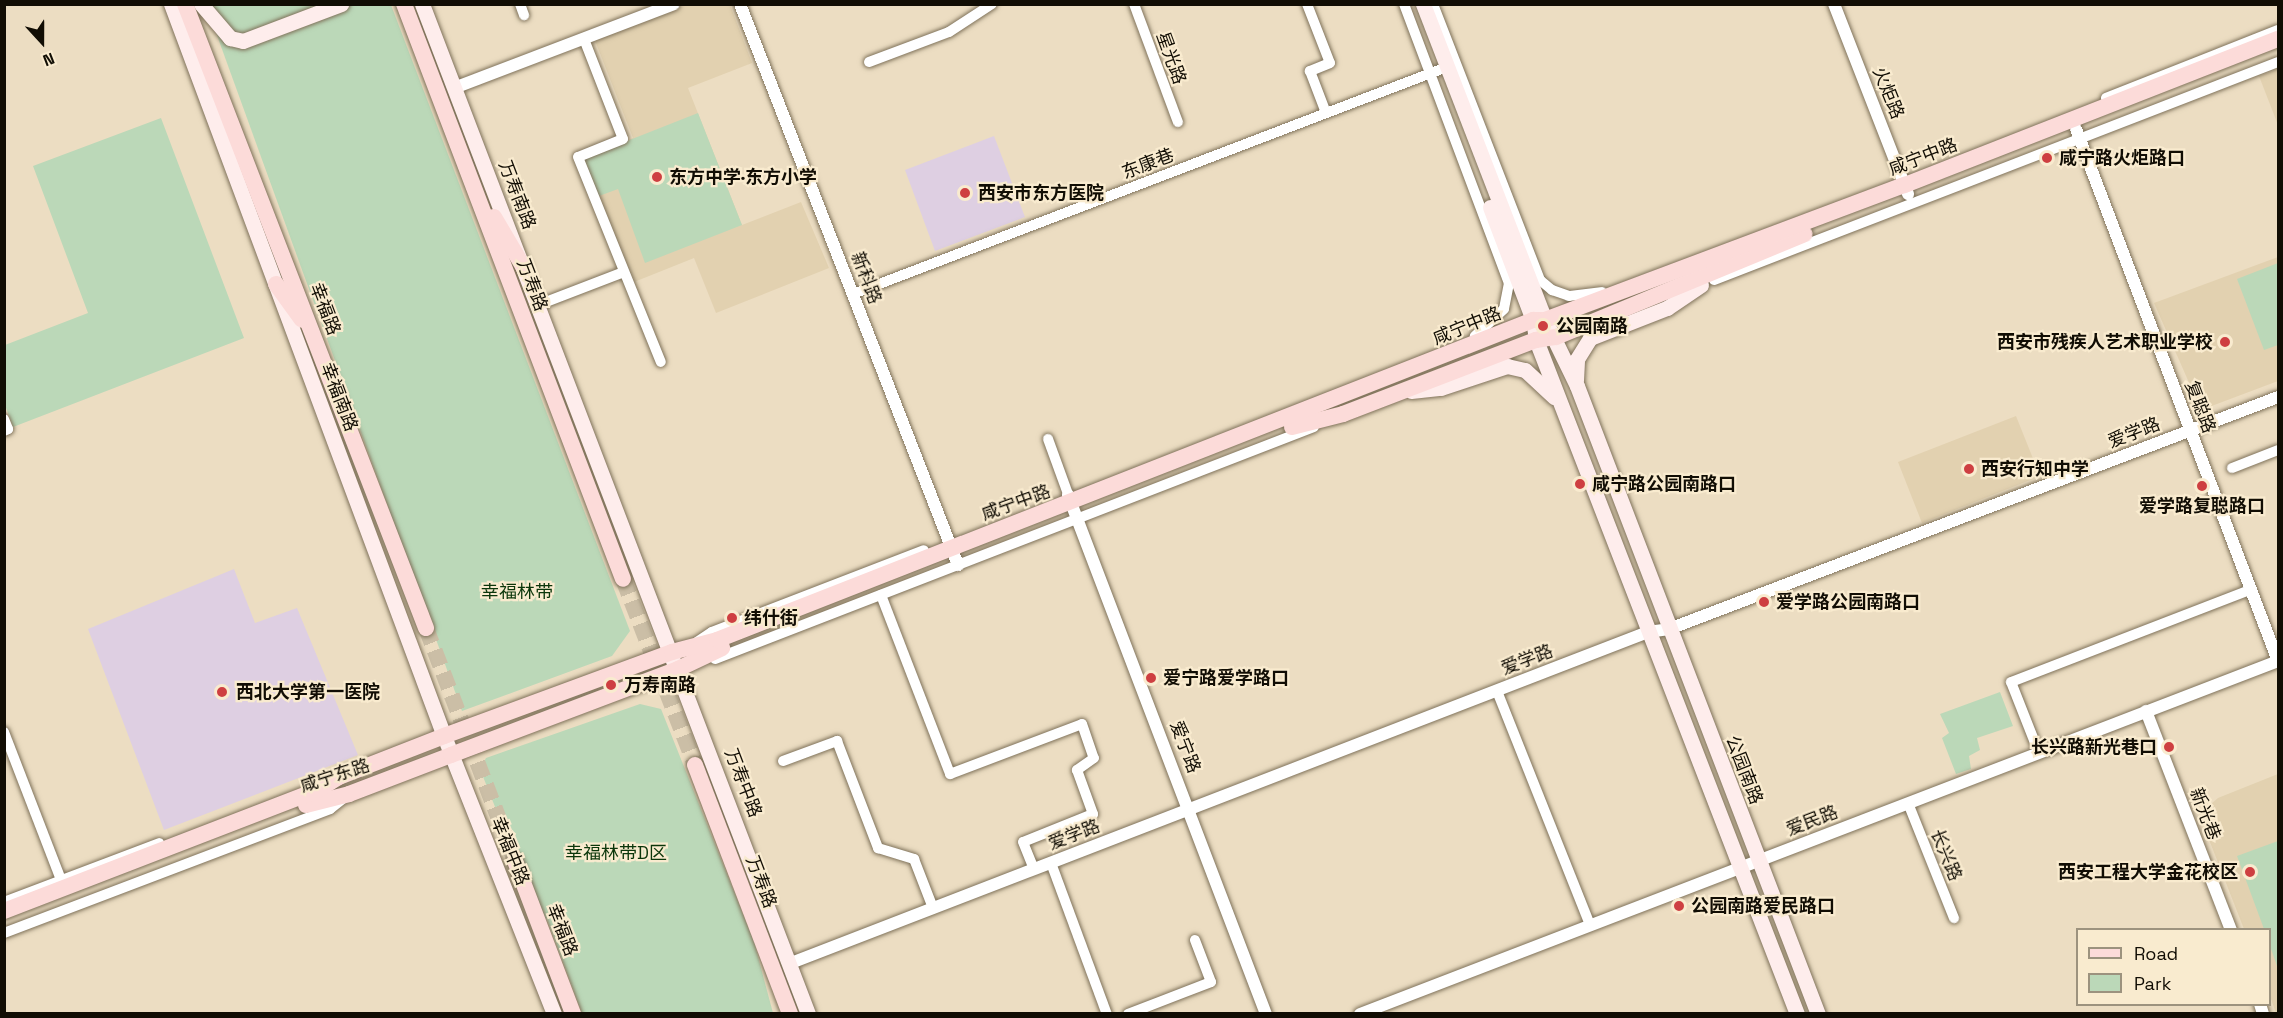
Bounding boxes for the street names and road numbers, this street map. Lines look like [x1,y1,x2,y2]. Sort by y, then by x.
street label: 星光路 [1152,29,1190,87]
street label: 火炬路 [1868,64,1908,122]
street label: 咸宁中路 [1886,134,1960,180]
street label: 东康巷 [1119,144,1177,184]
street label: 万寿南路 [494,158,540,232]
street label: 新科路 [846,249,886,307]
street label: 万寿路 [512,256,552,314]
street label: 幸福路 [305,280,345,338]
street label: 咸宁中路 [1430,303,1504,349]
street label: 幸福南路 [316,360,362,434]
street label: 复聪路 [2180,378,2220,436]
street label: 爱学路 [2105,413,2163,453]
street label: 咸宁中路 [978,481,1054,525]
street label: 爱学路 [1498,640,1556,680]
street label: 爱宁路 [1165,718,1205,776]
street label: 公园南路 [1721,733,1767,807]
street label: 万寿中路 [720,746,766,820]
street label: 咸宁东路 [297,755,373,797]
street label: 新光巷 [2185,785,2225,843]
street label: 爱民路 [1783,801,1841,841]
street label: 幸福中路 [487,814,533,888]
street label: 爱学路 [1045,815,1103,855]
street label: 长兴路 [1926,826,1966,884]
street label: 万寿路 [741,853,781,911]
street label: 幸福路 [542,901,582,959]

